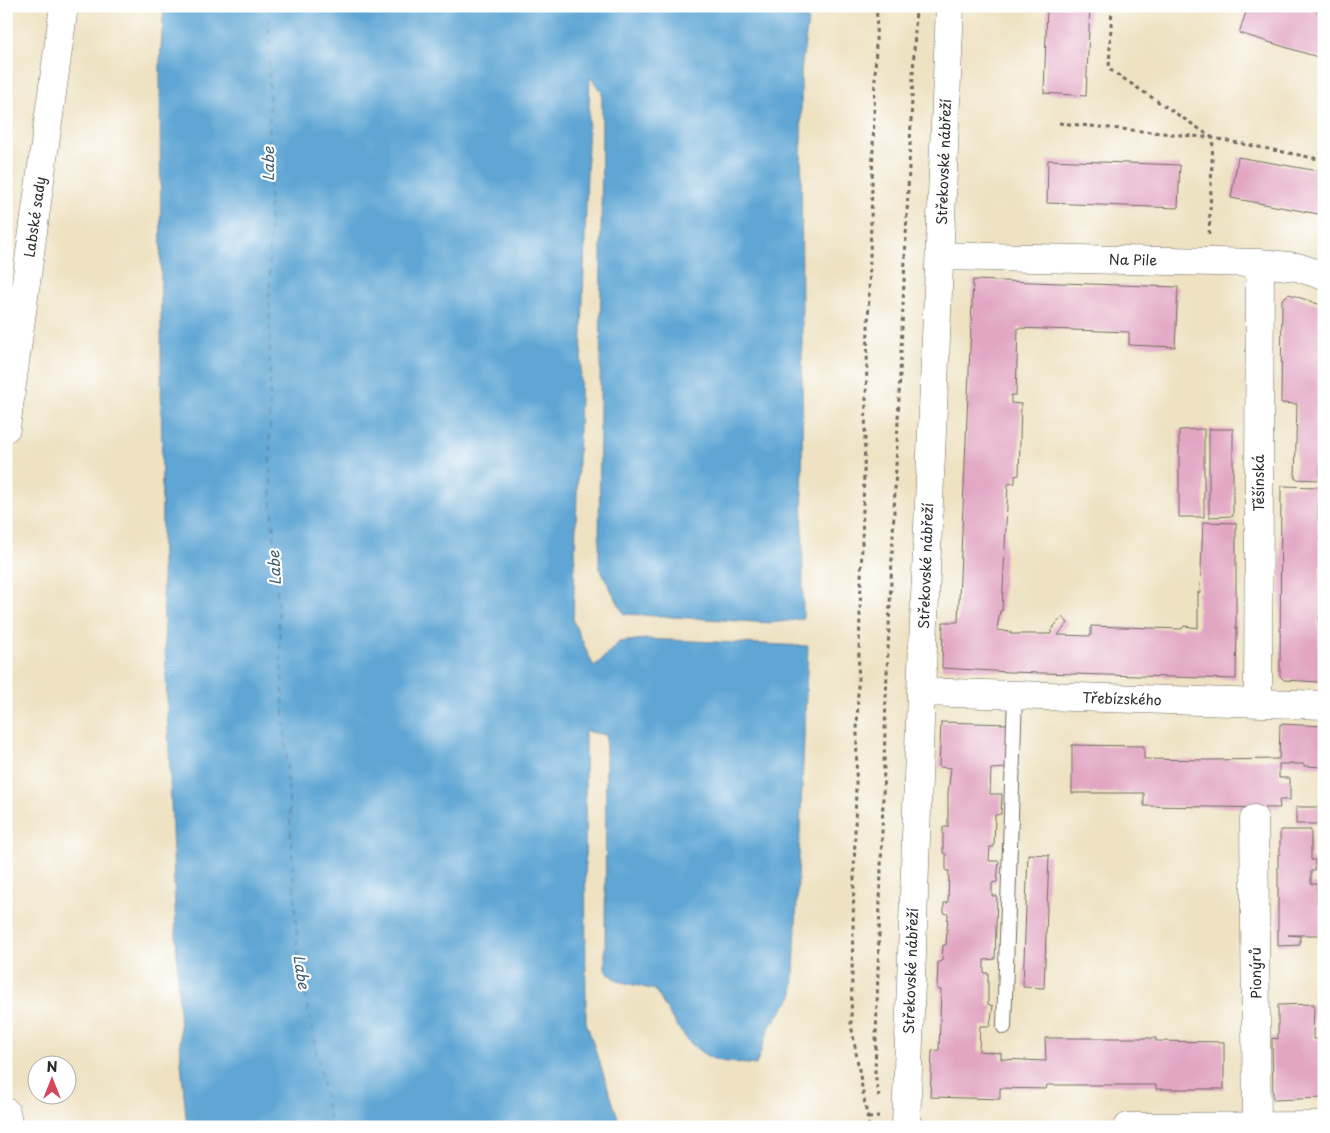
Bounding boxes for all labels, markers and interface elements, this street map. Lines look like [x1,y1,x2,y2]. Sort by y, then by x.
street label: Střekovské nábřeží [931,99,956,225]
water label: Labe [256,146,279,181]
street label: Labské sady [18,175,51,259]
street label: Na Pile [1109,249,1157,270]
street label: Těšínská [1248,454,1269,511]
street label: Střekovské nábřeží [913,503,938,629]
water label: Labe [261,550,286,586]
street label: Třebízského [1082,687,1162,710]
street label: Střekovské nábřeží [898,908,923,1034]
street label: Pionýrů [1245,947,1266,999]
water label: Labe [288,953,317,991]
north arrow [28,1056,78,1106]
text: N [46,1056,58,1077]

